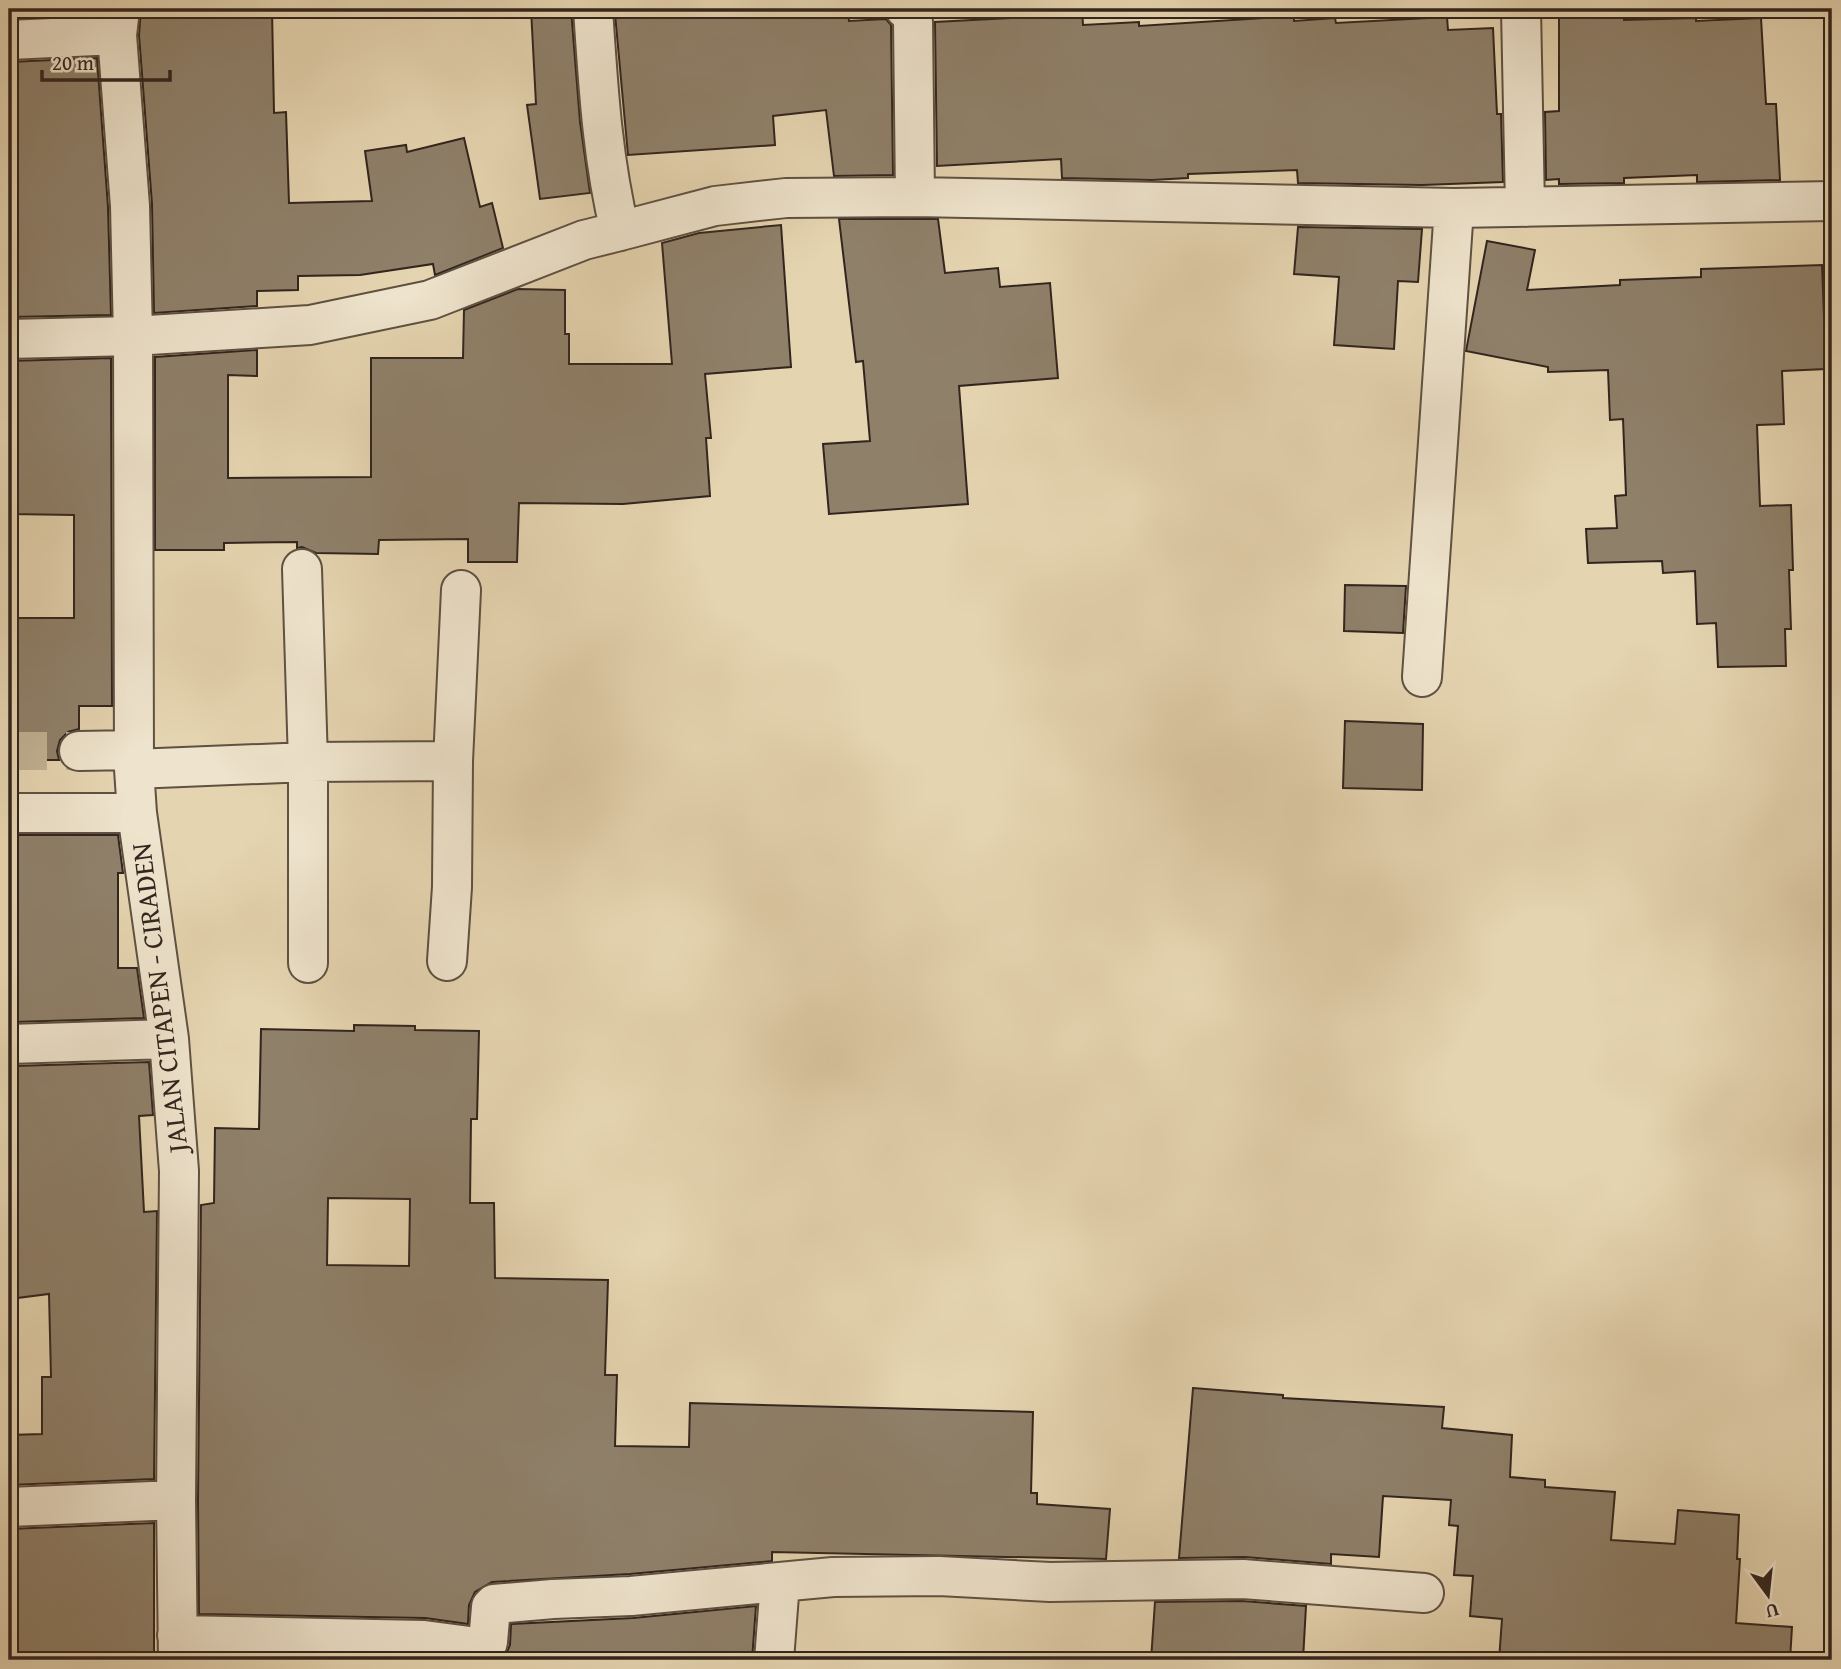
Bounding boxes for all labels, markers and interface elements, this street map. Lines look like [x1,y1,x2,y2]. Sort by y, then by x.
scale bar [42,38,170,82]
text: 20 m [52,47,94,78]
street label: JALAN CITAPEN - CIRADEN [119,841,198,1158]
north arrow [1732,1560,1802,1630]
text: U [1762,1596,1782,1627]

